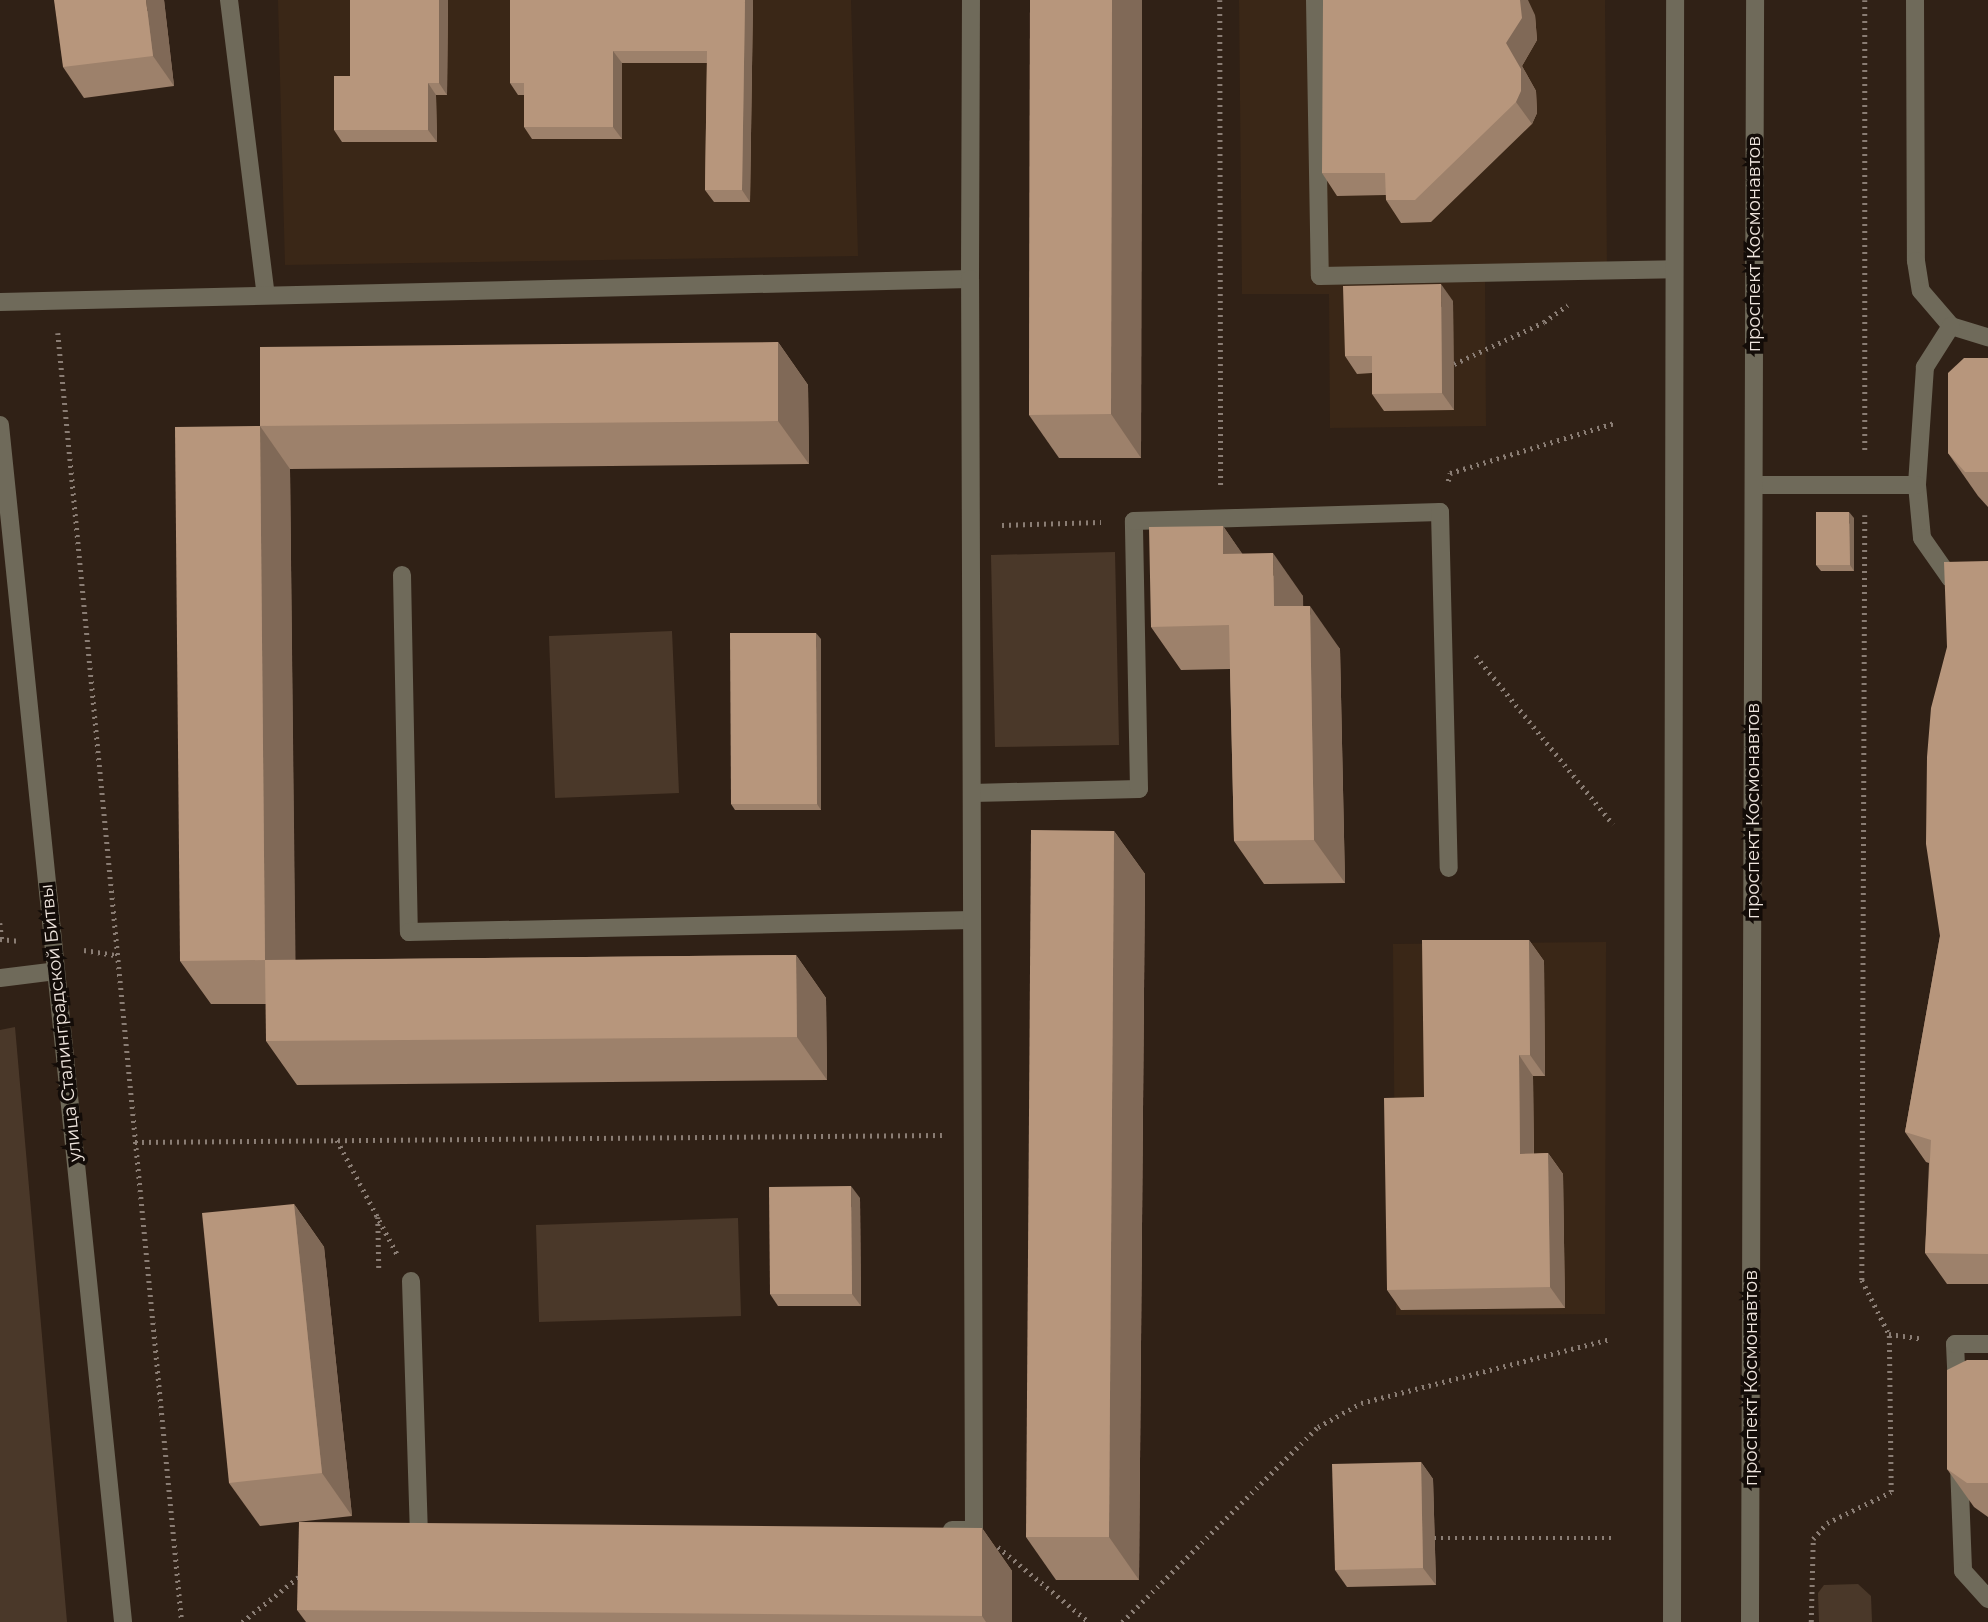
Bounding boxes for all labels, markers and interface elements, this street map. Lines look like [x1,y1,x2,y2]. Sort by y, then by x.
street label: проспект Космонавтов [1743,136,1765,352]
street label: проспект Космонавтов [1742,703,1764,919]
street label: улица Сталинградской Битвы [36,883,86,1163]
street label: проспект Космонавтов [1740,1270,1762,1486]

